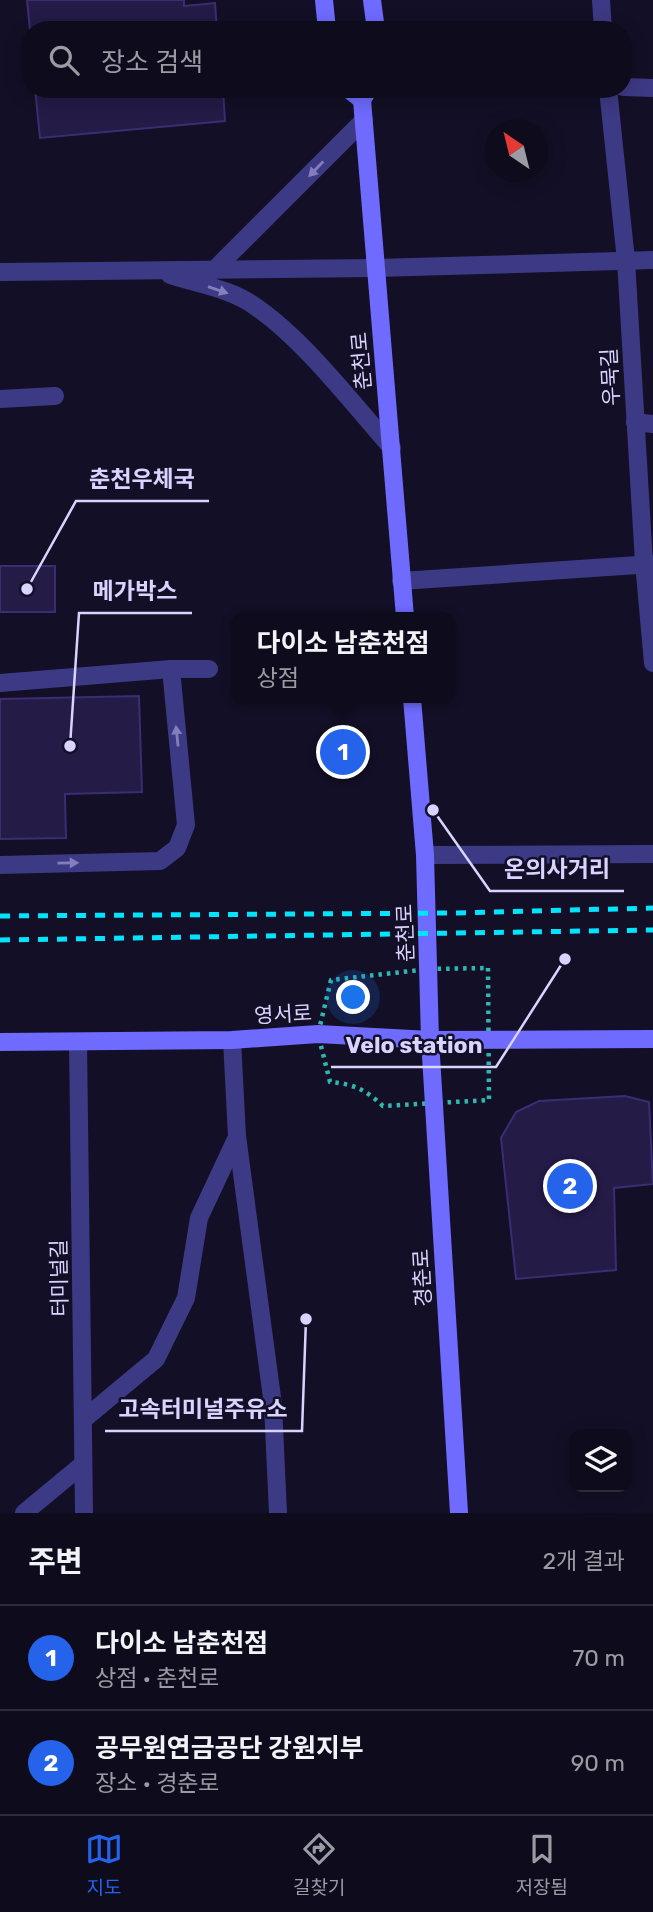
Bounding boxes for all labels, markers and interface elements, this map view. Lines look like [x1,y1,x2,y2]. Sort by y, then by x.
search box [21,21,632,98]
icon: search [45,41,83,79]
text: 장소 검색 [101,47,203,78]
north arrow [485,119,548,182]
one-way arrow [309,160,325,177]
one-way arrow [208,285,229,296]
street label: 춘천로 [346,331,376,391]
street label: 우묵길 [596,347,624,407]
callout: 춘천우체국 [76,457,209,501]
text: 춘천우체국 [89,465,195,493]
callout: 메가박스 [79,569,192,613]
text: 메가박스 [93,577,177,605]
popup [231,612,455,703]
text: 다이소 남춘천점 [257,628,429,659]
text: 상점 [257,664,299,692]
one-way arrow [171,724,182,746]
pin: 1 [320,726,366,778]
callout: 온의사거리 [490,847,624,891]
text: 온의사거리 [504,855,610,883]
one-way arrow [57,857,79,869]
street label: 춘천로 [391,904,419,962]
your location [336,980,370,1014]
street label: 영서로 [253,1000,313,1028]
callout: Velo station [331,1023,496,1067]
text: Velo station [346,1031,482,1059]
pin: 2 [547,1160,593,1212]
street label: 터미널길 [46,1239,72,1317]
street label: 경춘로 [408,1248,436,1308]
callout: 고속터미널주유소 [105,1387,302,1431]
text: 고속터미널주유소 [118,1395,288,1423]
map controls [569,1429,632,1492]
button: layers [569,1429,632,1492]
text: 주변 [28,1544,83,1580]
text: 2개 결과 [542,1547,625,1575]
text: 다이소 남춘천점 [95,1628,268,1659]
text: 1 [45,1644,57,1672]
text: 70 m [573,1644,625,1672]
text: 상점 · 춘천로 [95,1664,220,1692]
text: 공무원연금공단 강원지부 [95,1733,364,1764]
text: 2 [44,1749,58,1777]
text: 90 m [571,1749,625,1777]
text: 장소 · 경춘로 [95,1769,220,1797]
tab: 지도 [85,1830,123,1899]
tab: 길찾기 [293,1830,346,1899]
tab: 저장됨 [516,1830,568,1899]

